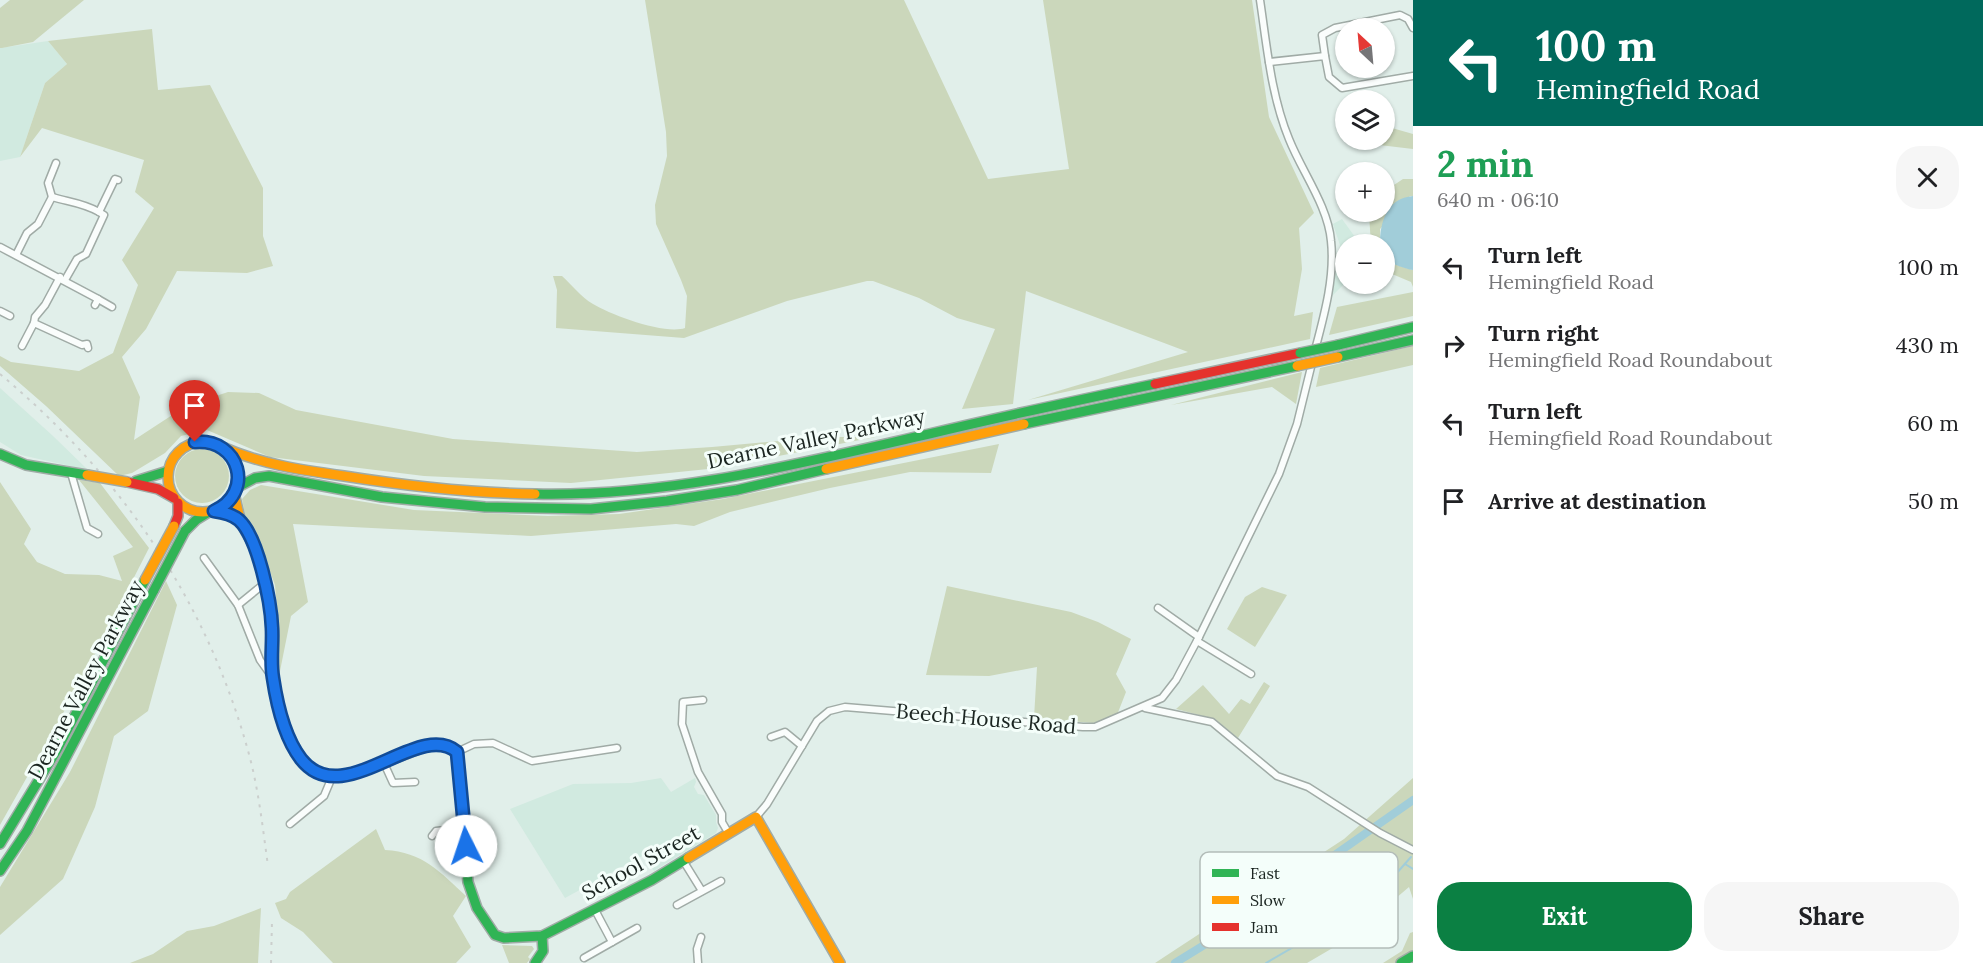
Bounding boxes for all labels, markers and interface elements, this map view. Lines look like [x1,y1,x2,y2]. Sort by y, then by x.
north arrow [1335,18,1395,78]
map controls [1335,18,1395,294]
text: 100 m [1536,19,1656,73]
icon: left [1437,24,1515,102]
text: Hemingfield Road [1536,72,1760,106]
button: layers [1335,90,1395,150]
text: 2 min [1437,141,1534,187]
button: close [1896,146,1959,209]
button: + [1335,162,1395,222]
text: 640 m · 06:10 [1437,187,1559,212]
button: − [1335,234,1395,294]
text: Turn left [1488,241,1582,269]
icon: left [1437,251,1470,284]
text: 100 m [1898,253,1959,281]
text: Hemingfield Road [1488,269,1654,294]
text: Turn right [1488,319,1599,347]
icon: right [1437,329,1470,362]
text: 430 m [1896,331,1959,359]
text: Hemingfield Road Roundabout [1488,347,1773,372]
pin [169,380,220,442]
icon: arrive [178,389,211,422]
text: Turn left [1488,397,1582,425]
street label: Dearne Valley Parkway [705,402,927,475]
icon: left [1437,407,1470,440]
text: 60 m [1907,409,1959,437]
text: Hemingfield Road Roundabout [1488,425,1773,450]
icon: arrive [1437,485,1470,518]
text: Arrive at destination [1488,487,1706,515]
text: 50 m [1908,487,1959,515]
street label: Dearne Valley Parkway [22,575,150,784]
street label: Beech House Road [895,697,1077,740]
position arrow [434,814,498,878]
street label: School Street [577,819,705,906]
legend [1200,852,1398,948]
text: Fast [1250,863,1281,883]
button: Exit [1437,882,1692,951]
button: Share [1704,882,1959,951]
text: Slow [1250,890,1286,910]
text: Jam [1249,917,1278,937]

